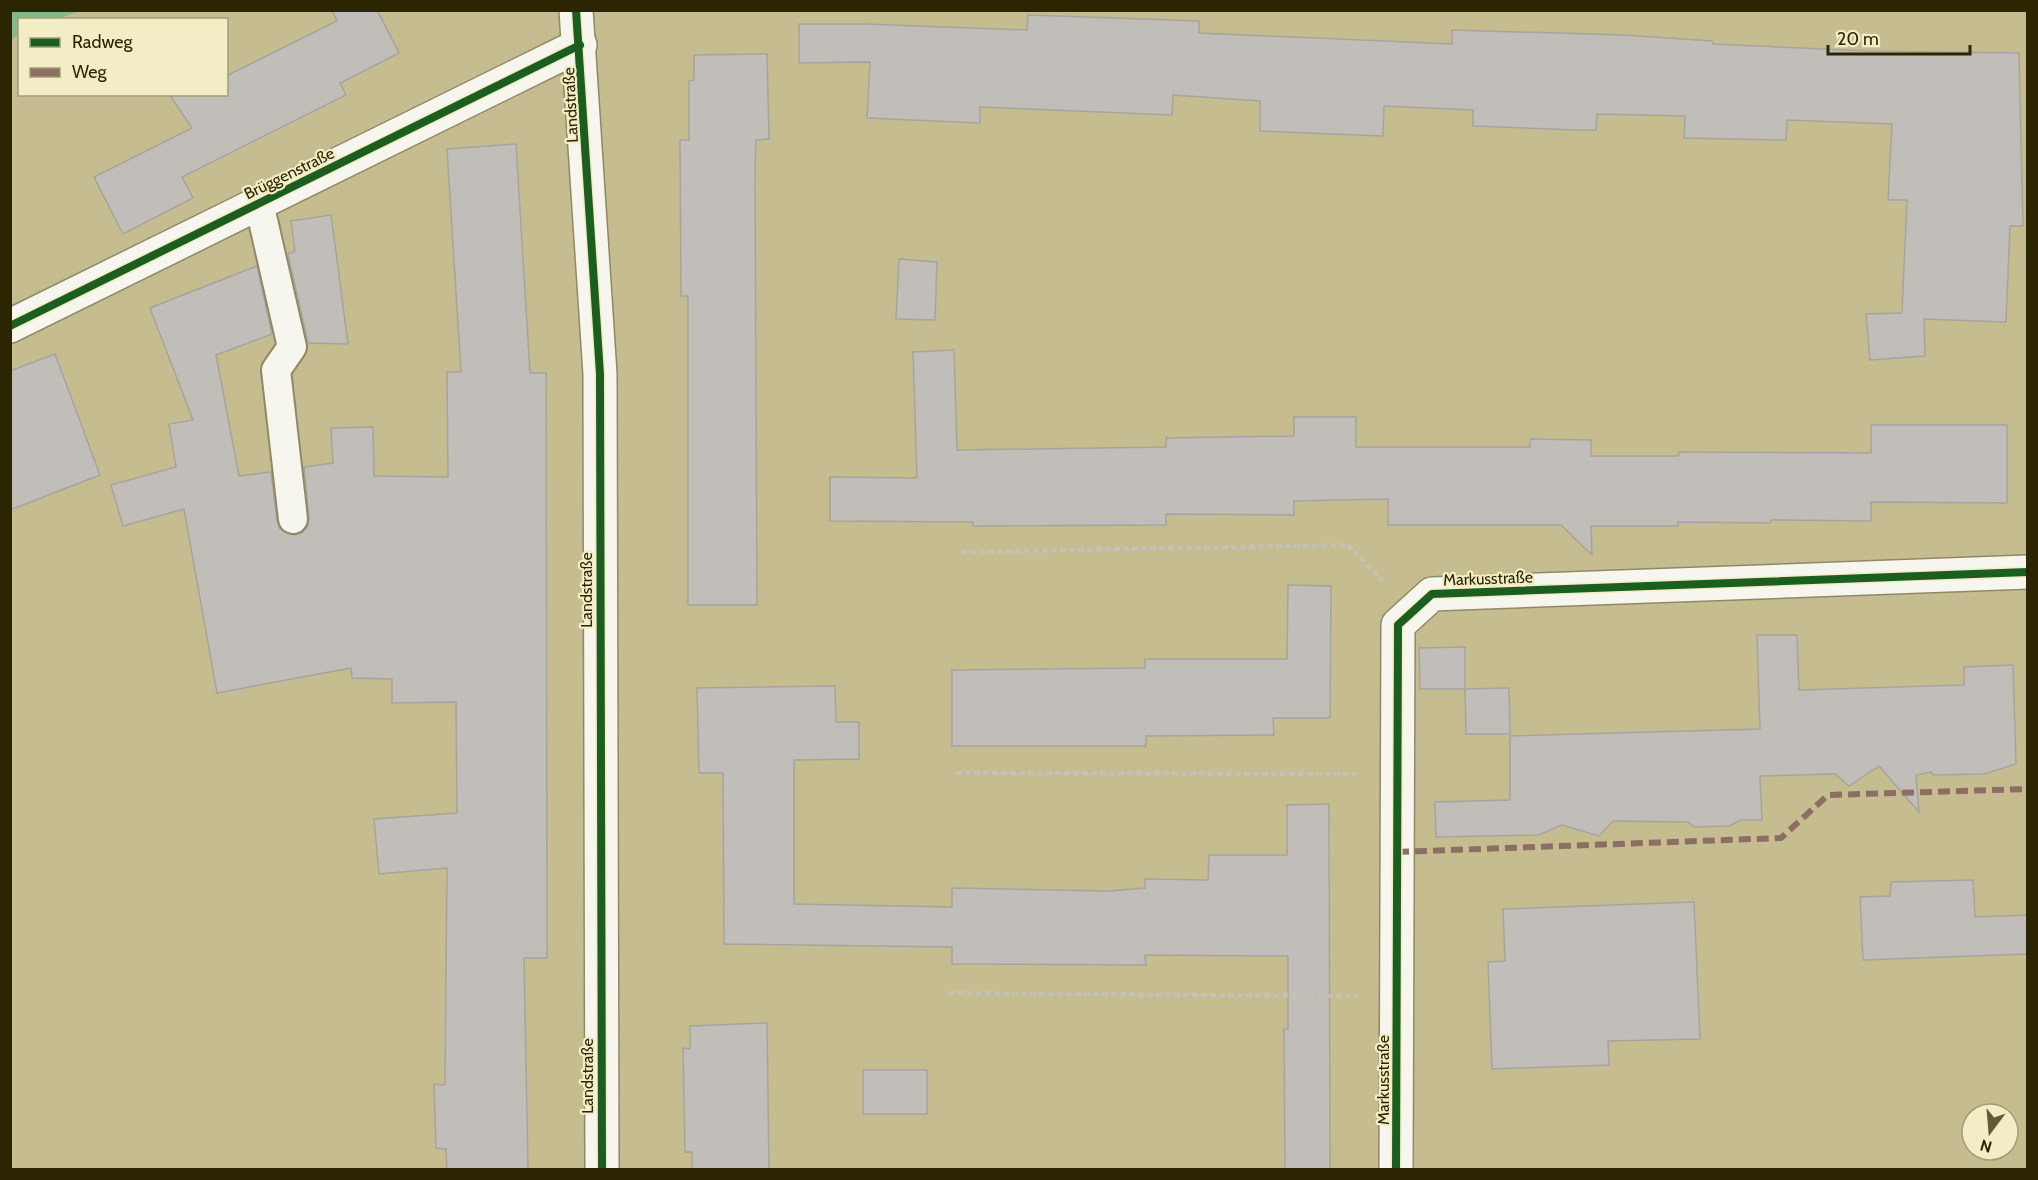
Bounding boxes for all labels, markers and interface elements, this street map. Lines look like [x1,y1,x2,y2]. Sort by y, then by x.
legend [18,18,228,96]
scale bar [1828,18,1970,56]
text: 20 m [1837,28,1879,50]
text: Radweg [72,31,134,53]
text: Weg [72,61,108,83]
street label: Landstraße [559,67,582,143]
street label: Brüggenstraße [241,143,337,203]
street label: Landstraße [577,552,596,628]
street label: Markusstraße [1443,567,1533,590]
street label: Markusstraße [1374,1035,1393,1125]
street label: Landstraße [578,1038,597,1114]
north arrow [1960,1102,2020,1162]
text: N [1978,1135,1994,1157]

